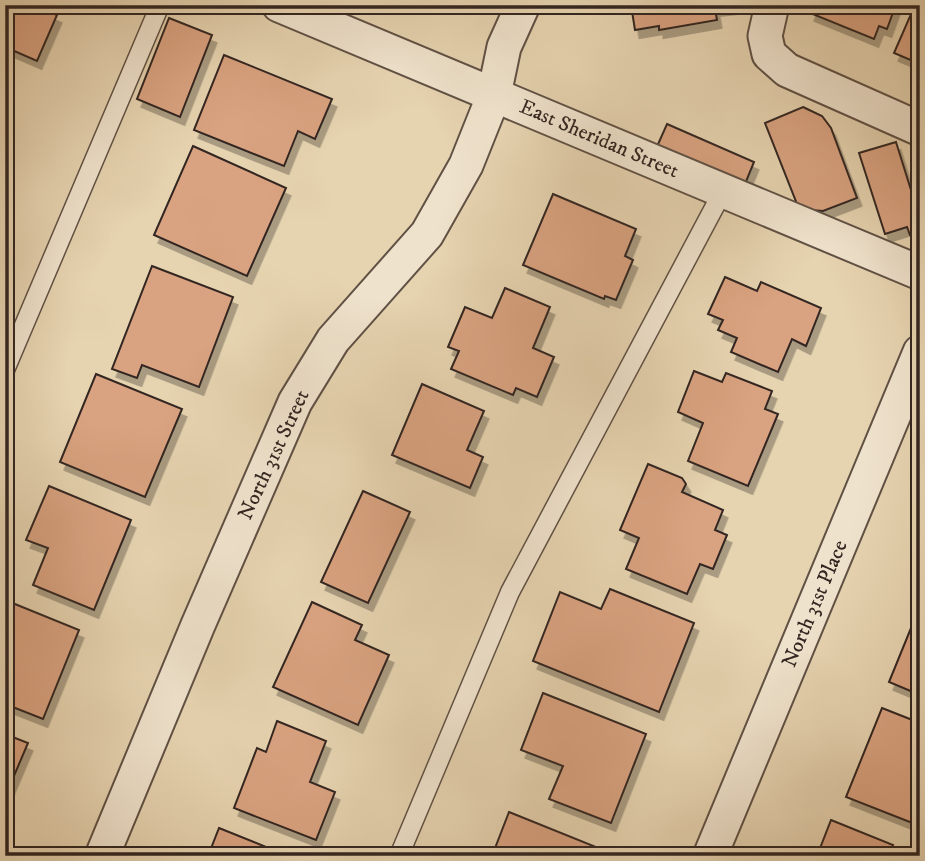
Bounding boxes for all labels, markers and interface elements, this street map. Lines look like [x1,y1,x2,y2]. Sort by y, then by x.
street label: East Sheridan Street [515,94,683,184]
street label: North 31st Street [233,386,316,524]
street label: North 31st Place [776,536,854,672]

